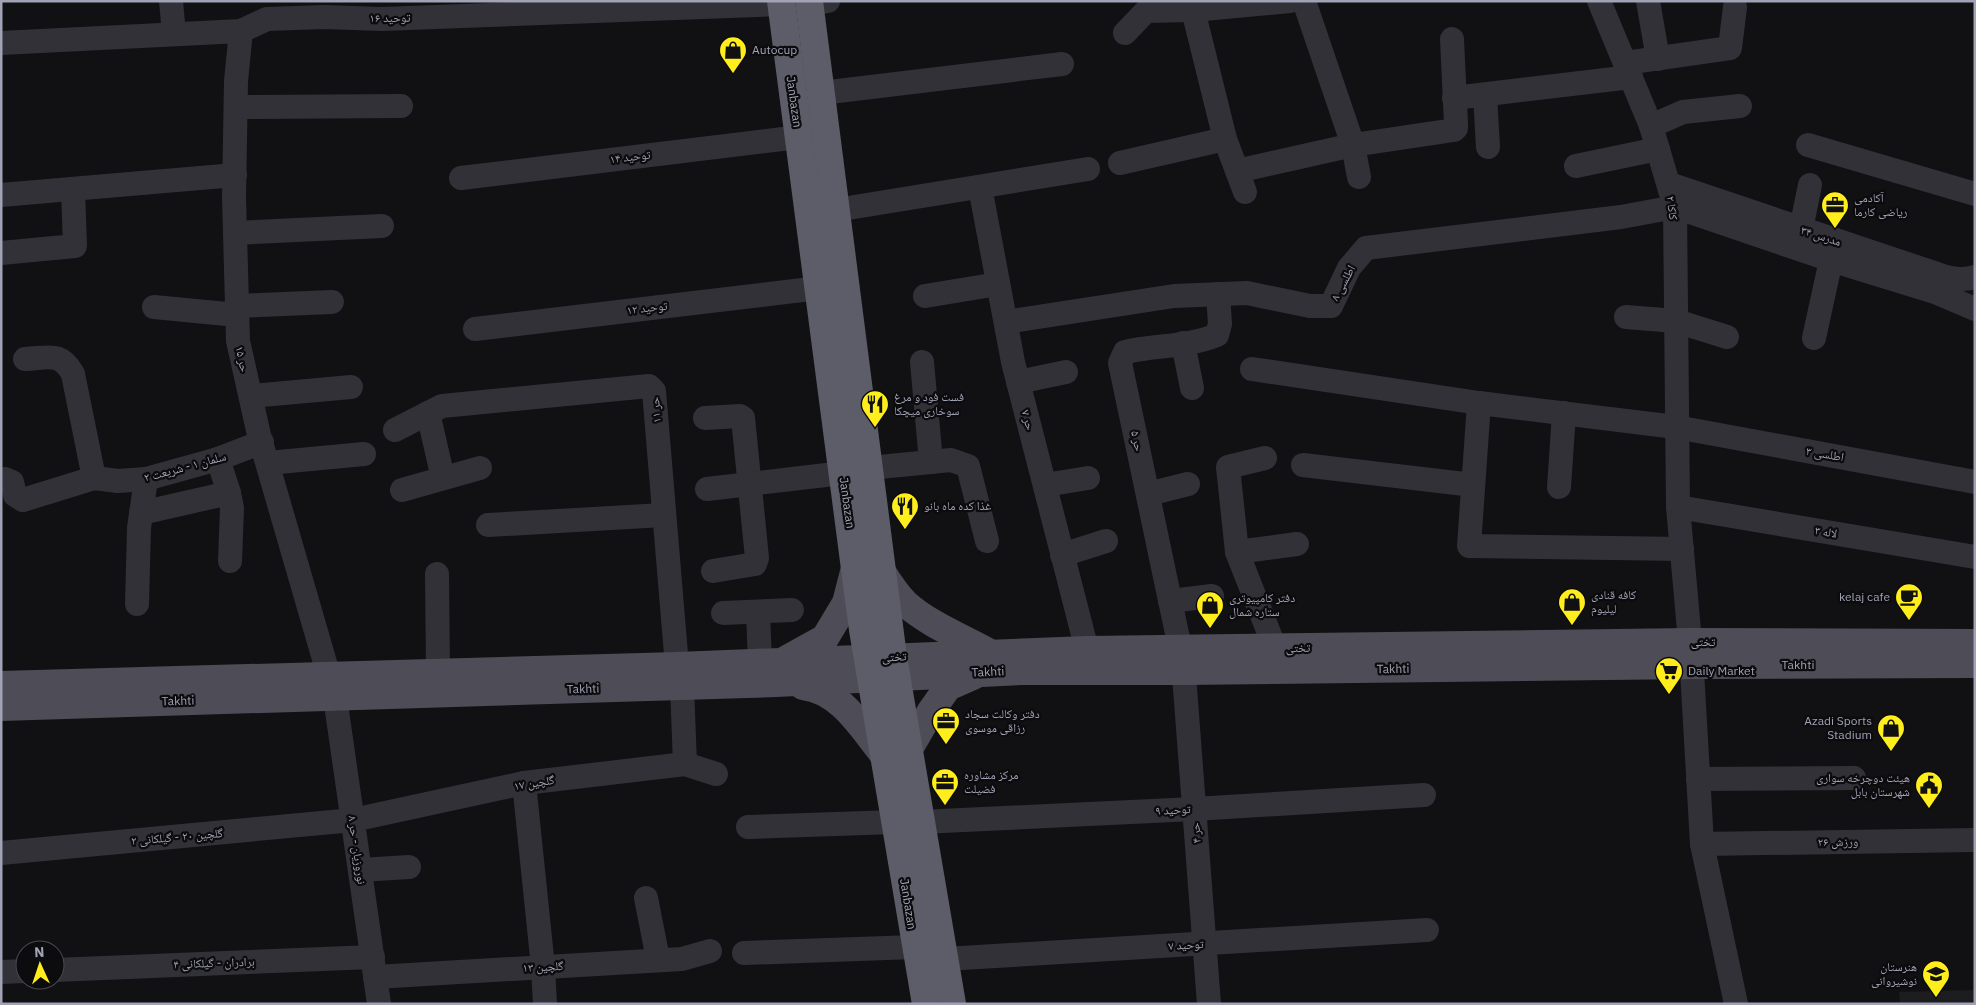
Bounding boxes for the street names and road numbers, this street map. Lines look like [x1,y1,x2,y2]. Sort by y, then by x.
street label: توحید ۱۶ [369,10,411,26]
street label: Janbazan [783,75,806,128]
street label: توحید ۱۴ [609,147,652,167]
street label: کاکا ۲ [1664,195,1681,221]
street label: مدرس ۳۴ [1799,222,1843,249]
street label: اطلسی ۸ [1327,262,1358,303]
street label: توحید ۱۲ [626,298,669,318]
street label: حر ۱۵ [232,345,253,374]
street label: حر ۱۱ [647,396,664,424]
street label: حر ۷ [1019,408,1038,432]
street label: حر ۵ [1128,429,1147,453]
street label: اطلسی ۳ [1805,443,1845,464]
street label: سلمان ۱ - شریعت ۲ [142,448,228,485]
street label: Janbazan [836,476,859,529]
street label: لاله ۳ [1814,522,1838,541]
street label: تختی [1691,634,1716,649]
street label: تختی [1286,640,1311,655]
street label: تختی [881,648,907,665]
street label: Takhti [1782,657,1814,672]
street label: Takhti [1376,661,1410,676]
street label: Takhti [971,663,1005,680]
street label: Takhti [566,680,600,697]
street label: Takhti [161,692,195,709]
street label: گلچین ۱۷ [513,772,555,793]
street label: توحید ۹ [1155,801,1192,818]
street label: نوروزیان - حر ۸ [345,815,370,885]
street label: حر ۴ [1187,822,1204,844]
street label: گلچین ۲۰ - گیلکانی ۲ [131,825,223,848]
street label: ورزش ۲۶ [1818,834,1858,849]
street label: Janbazan [897,877,920,931]
street label: توحید ۷ [1168,936,1205,953]
street label: برادران - گیلکانی ۴ [173,954,255,972]
street label: گلچین ۱۳ [522,958,564,975]

